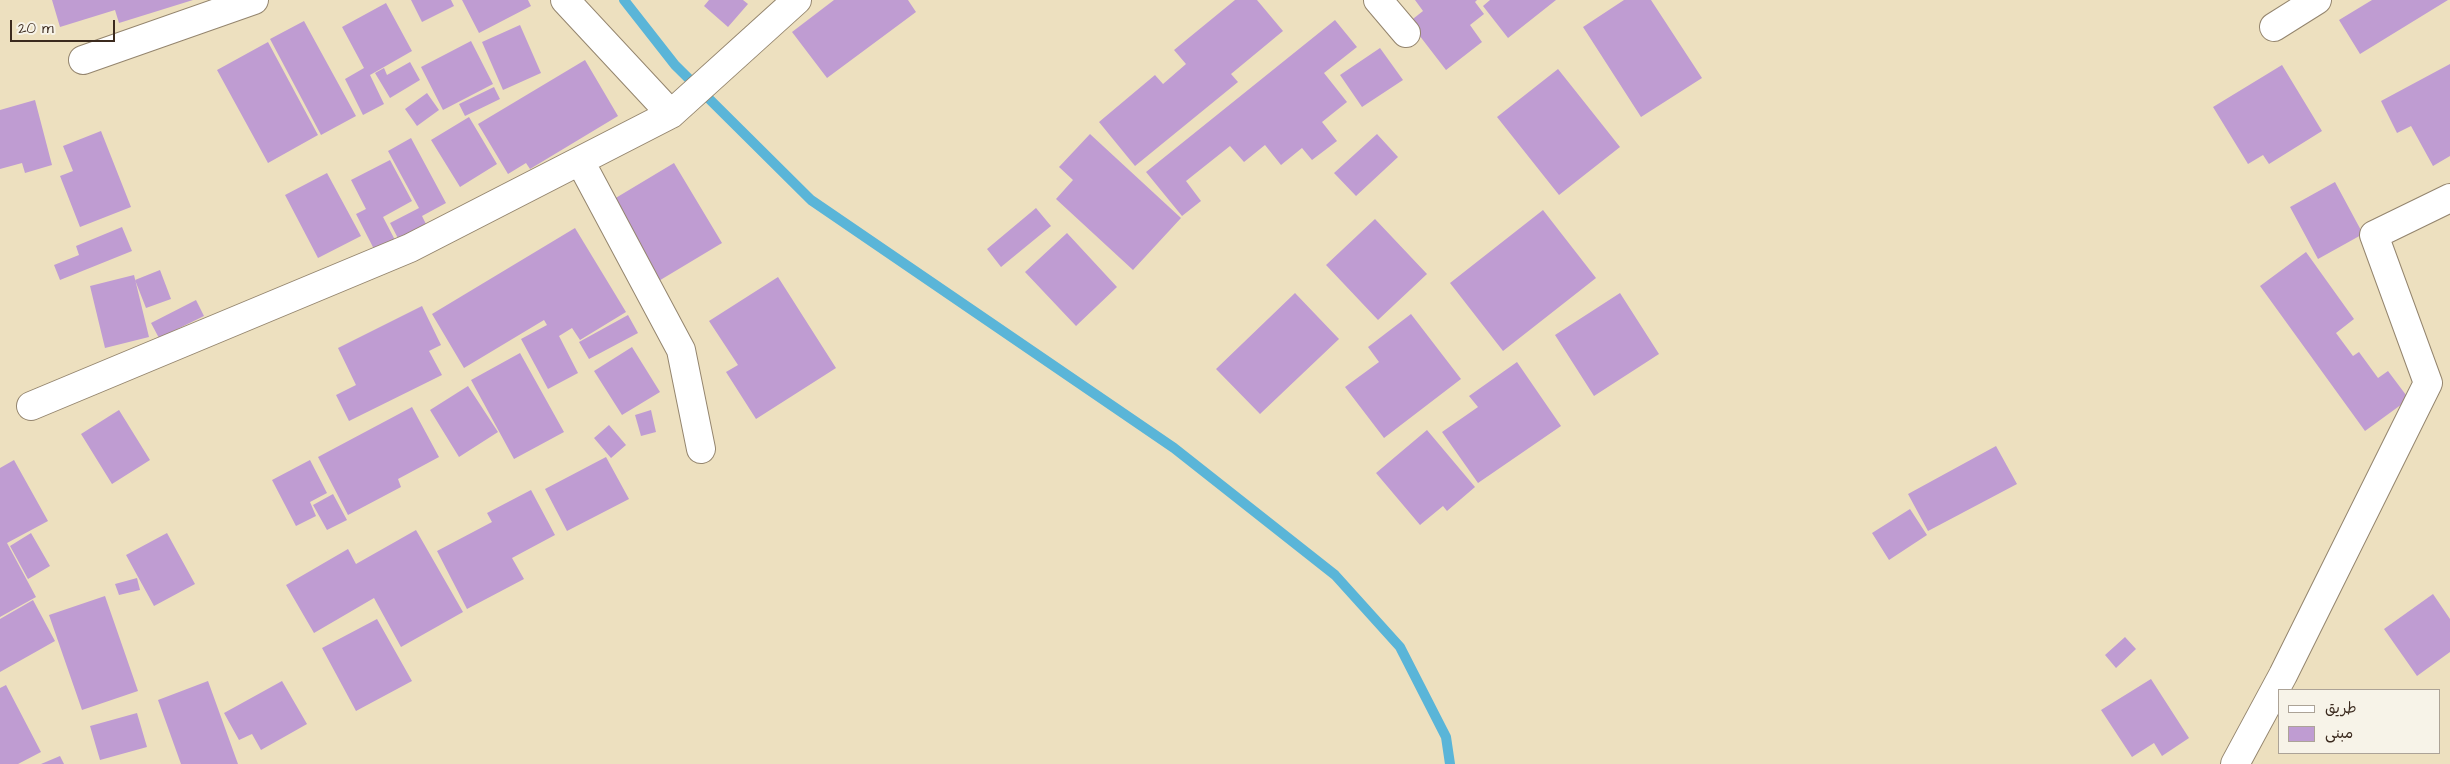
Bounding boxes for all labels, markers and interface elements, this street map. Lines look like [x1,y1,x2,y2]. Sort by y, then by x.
scale bar [12,10,118,42]
text: 20 m [18,18,54,39]
legend [2278,689,2440,754]
text: طريق [2325,698,2357,719]
text: مبنى [2325,723,2353,744]

